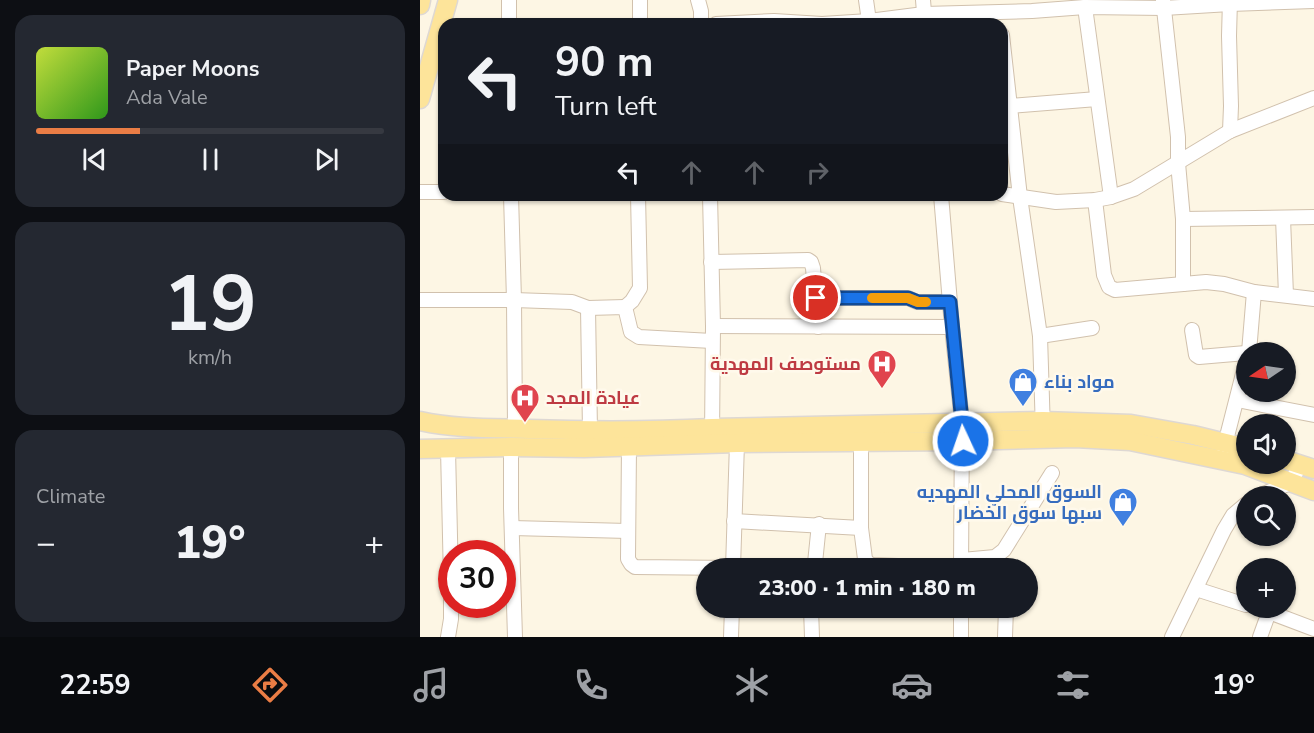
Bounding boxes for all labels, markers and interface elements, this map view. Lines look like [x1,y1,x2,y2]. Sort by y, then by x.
text: 90 m [555,34,654,91]
icon: left [456,42,534,120]
text: Paper Moons [126,54,260,84]
text: Ada Vale [126,84,208,111]
text: Turn left [555,88,656,125]
icon: previous [78,143,111,176]
icon: pause [194,143,227,176]
icon: next [310,143,343,176]
icon: left [612,156,645,189]
icon: ahead [675,156,708,189]
icon: ahead [738,156,771,189]
icon: right [801,156,834,189]
text: 19 [163,251,257,358]
pin [790,272,841,323]
icon: arrive [799,281,832,314]
north arrow [1236,342,1296,402]
map controls [1236,342,1296,618]
text: km/h [188,344,232,371]
hospital icon: مستوصف المهدية [866,348,898,390]
place label: مستوصف المهدية [710,352,861,376]
shop icon: مواد بناء [1007,366,1039,408]
place label: مواد بناء [1044,370,1115,394]
hospital icon: عيادة المجد [509,382,541,424]
place label: عيادة المجد [546,386,640,410]
position arrow [931,409,995,473]
button: sound [1236,414,1296,474]
place label: السوق المحلي المهديه سبها سوق الخضار [917,480,1102,525]
text: Climate [36,483,105,510]
shop icon: السوق المحلي المهديه سبها سوق الخضار [1107,486,1139,528]
button: search [1236,486,1296,546]
text: 19° [174,513,246,574]
text: − [36,521,56,566]
text: + [364,521,384,566]
speed limit sign: 30 [438,540,516,618]
button: + [1236,558,1296,618]
text: 23:00 · 1 min · 180 m [758,573,976,603]
icon: directions [249,664,291,706]
icon: music [410,664,452,706]
icon: phone [570,664,612,706]
icon: climate [731,664,773,706]
icon: car [891,664,933,706]
icon: filters [1052,664,1094,706]
text: 22:59 [59,667,131,704]
text: 19° [1212,667,1255,704]

